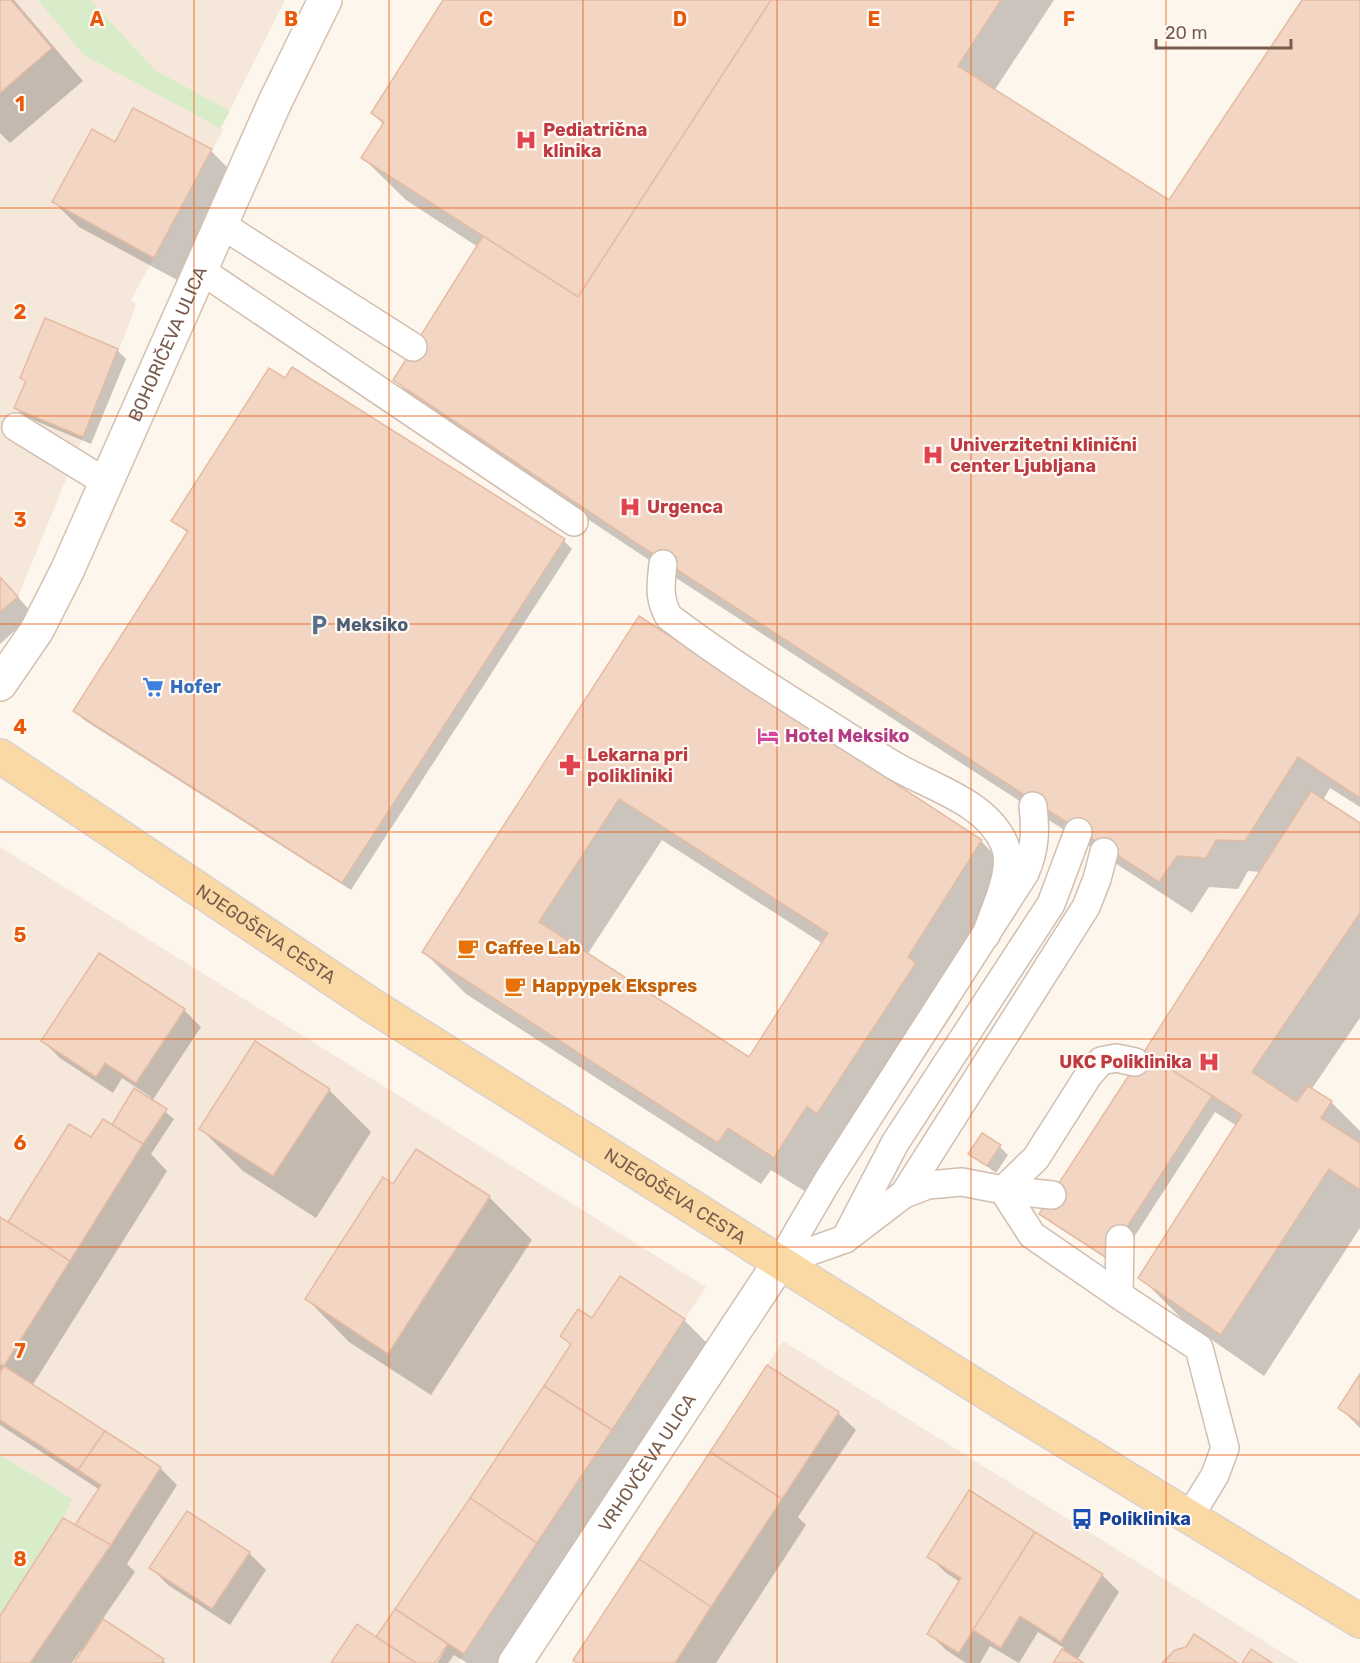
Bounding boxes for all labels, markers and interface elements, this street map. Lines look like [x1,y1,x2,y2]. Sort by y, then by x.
text: A [90,7,105,31]
text: B [284,7,298,31]
text: C [479,7,493,31]
text: D [673,7,687,31]
text: E [868,7,880,31]
text: F [1063,7,1075,31]
scale bar [1156,12,1291,50]
text: 20 m [1165,22,1207,44]
text: 1 [15,92,25,116]
place label: Pediatrična klinika [543,119,647,162]
hospital icon: Pediatrična klinika [514,128,538,152]
street label: BOHORIČEVA ULICA [124,263,212,425]
text: 2 [14,300,27,324]
place label: Univerzitetni klinični center Ljubljana [950,434,1137,477]
hospital icon: Univerzitetni klinični center Ljubljana [921,443,945,467]
hospital icon: Urgenca [618,495,642,519]
place label: Urgenca [647,496,723,518]
text: 3 [13,508,27,532]
parking icon: Meksiko [307,613,331,637]
place label: Meksiko [336,614,408,636]
supermarket icon: Hofer [141,675,165,699]
place label: Hofer [170,676,221,698]
text: 4 [13,715,27,739]
hotel icon: Hotel Meksiko [756,724,780,748]
place label: Hotel Meksiko [785,725,910,747]
place label: Lekarna pri polikliniki [587,744,688,787]
pharmacy icon: Lekarna pri polikliniki [558,753,582,777]
street label: NJEGOŠEVA CESTA [192,880,340,989]
text: 5 [14,923,27,947]
cafe icon: Caffee Lab [456,936,480,960]
place label: Caffee Lab [485,937,581,959]
cafe icon: Happypek Ekspres [503,974,527,998]
place label: Happypek Ekspres [532,975,697,997]
hospital icon: UKC Poliklinika [1197,1050,1221,1074]
place label: UKC Poliklinika [1059,1051,1192,1073]
text: 6 [13,1131,27,1155]
street label: NJEGOŠEVA CESTA [600,1143,750,1249]
text: 7 [14,1339,26,1363]
street label: VRHOVČEVA ULICA [594,1390,701,1536]
bus stop icon: Poliklinika [1070,1507,1094,1531]
place label: Poliklinika [1099,1508,1191,1530]
text: 8 [13,1547,27,1571]

